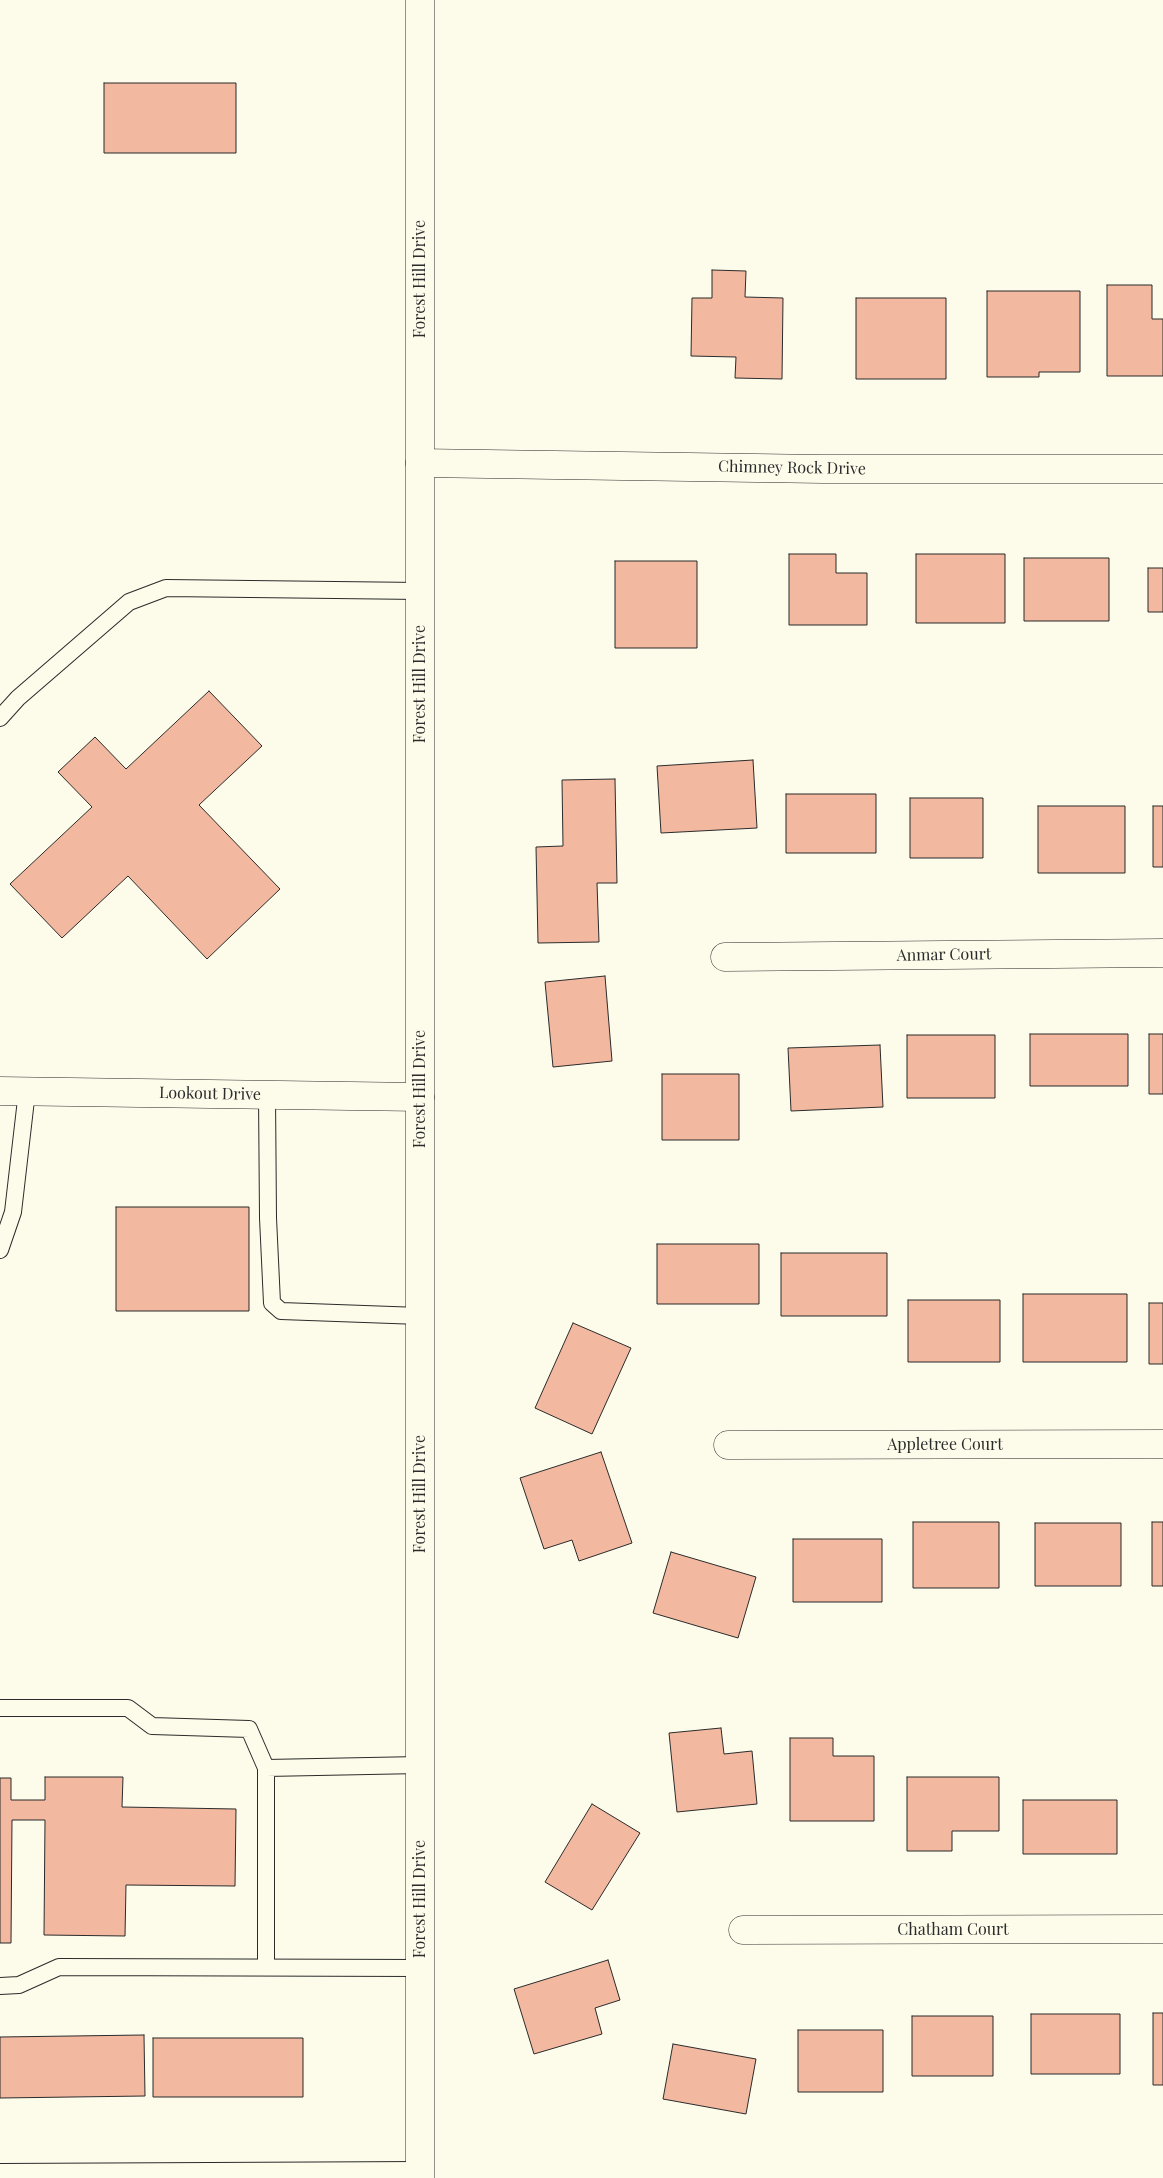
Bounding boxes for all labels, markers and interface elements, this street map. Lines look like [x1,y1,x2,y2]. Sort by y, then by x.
street label: Forest Hill Drive [410,220,430,338]
street label: Chimney Rock Drive [718,457,866,479]
street label: Forest Hill Drive [410,625,430,743]
street label: Anmar Court [896,945,992,965]
street label: Forest Hill Drive [410,1030,430,1148]
street label: Lookout Drive [159,1084,261,1104]
street label: Forest Hill Drive [410,1435,430,1553]
street label: Appletree Court [887,1435,1003,1455]
street label: Forest Hill Drive [410,1840,430,1958]
street label: Chatham Court [897,1920,1009,1940]

